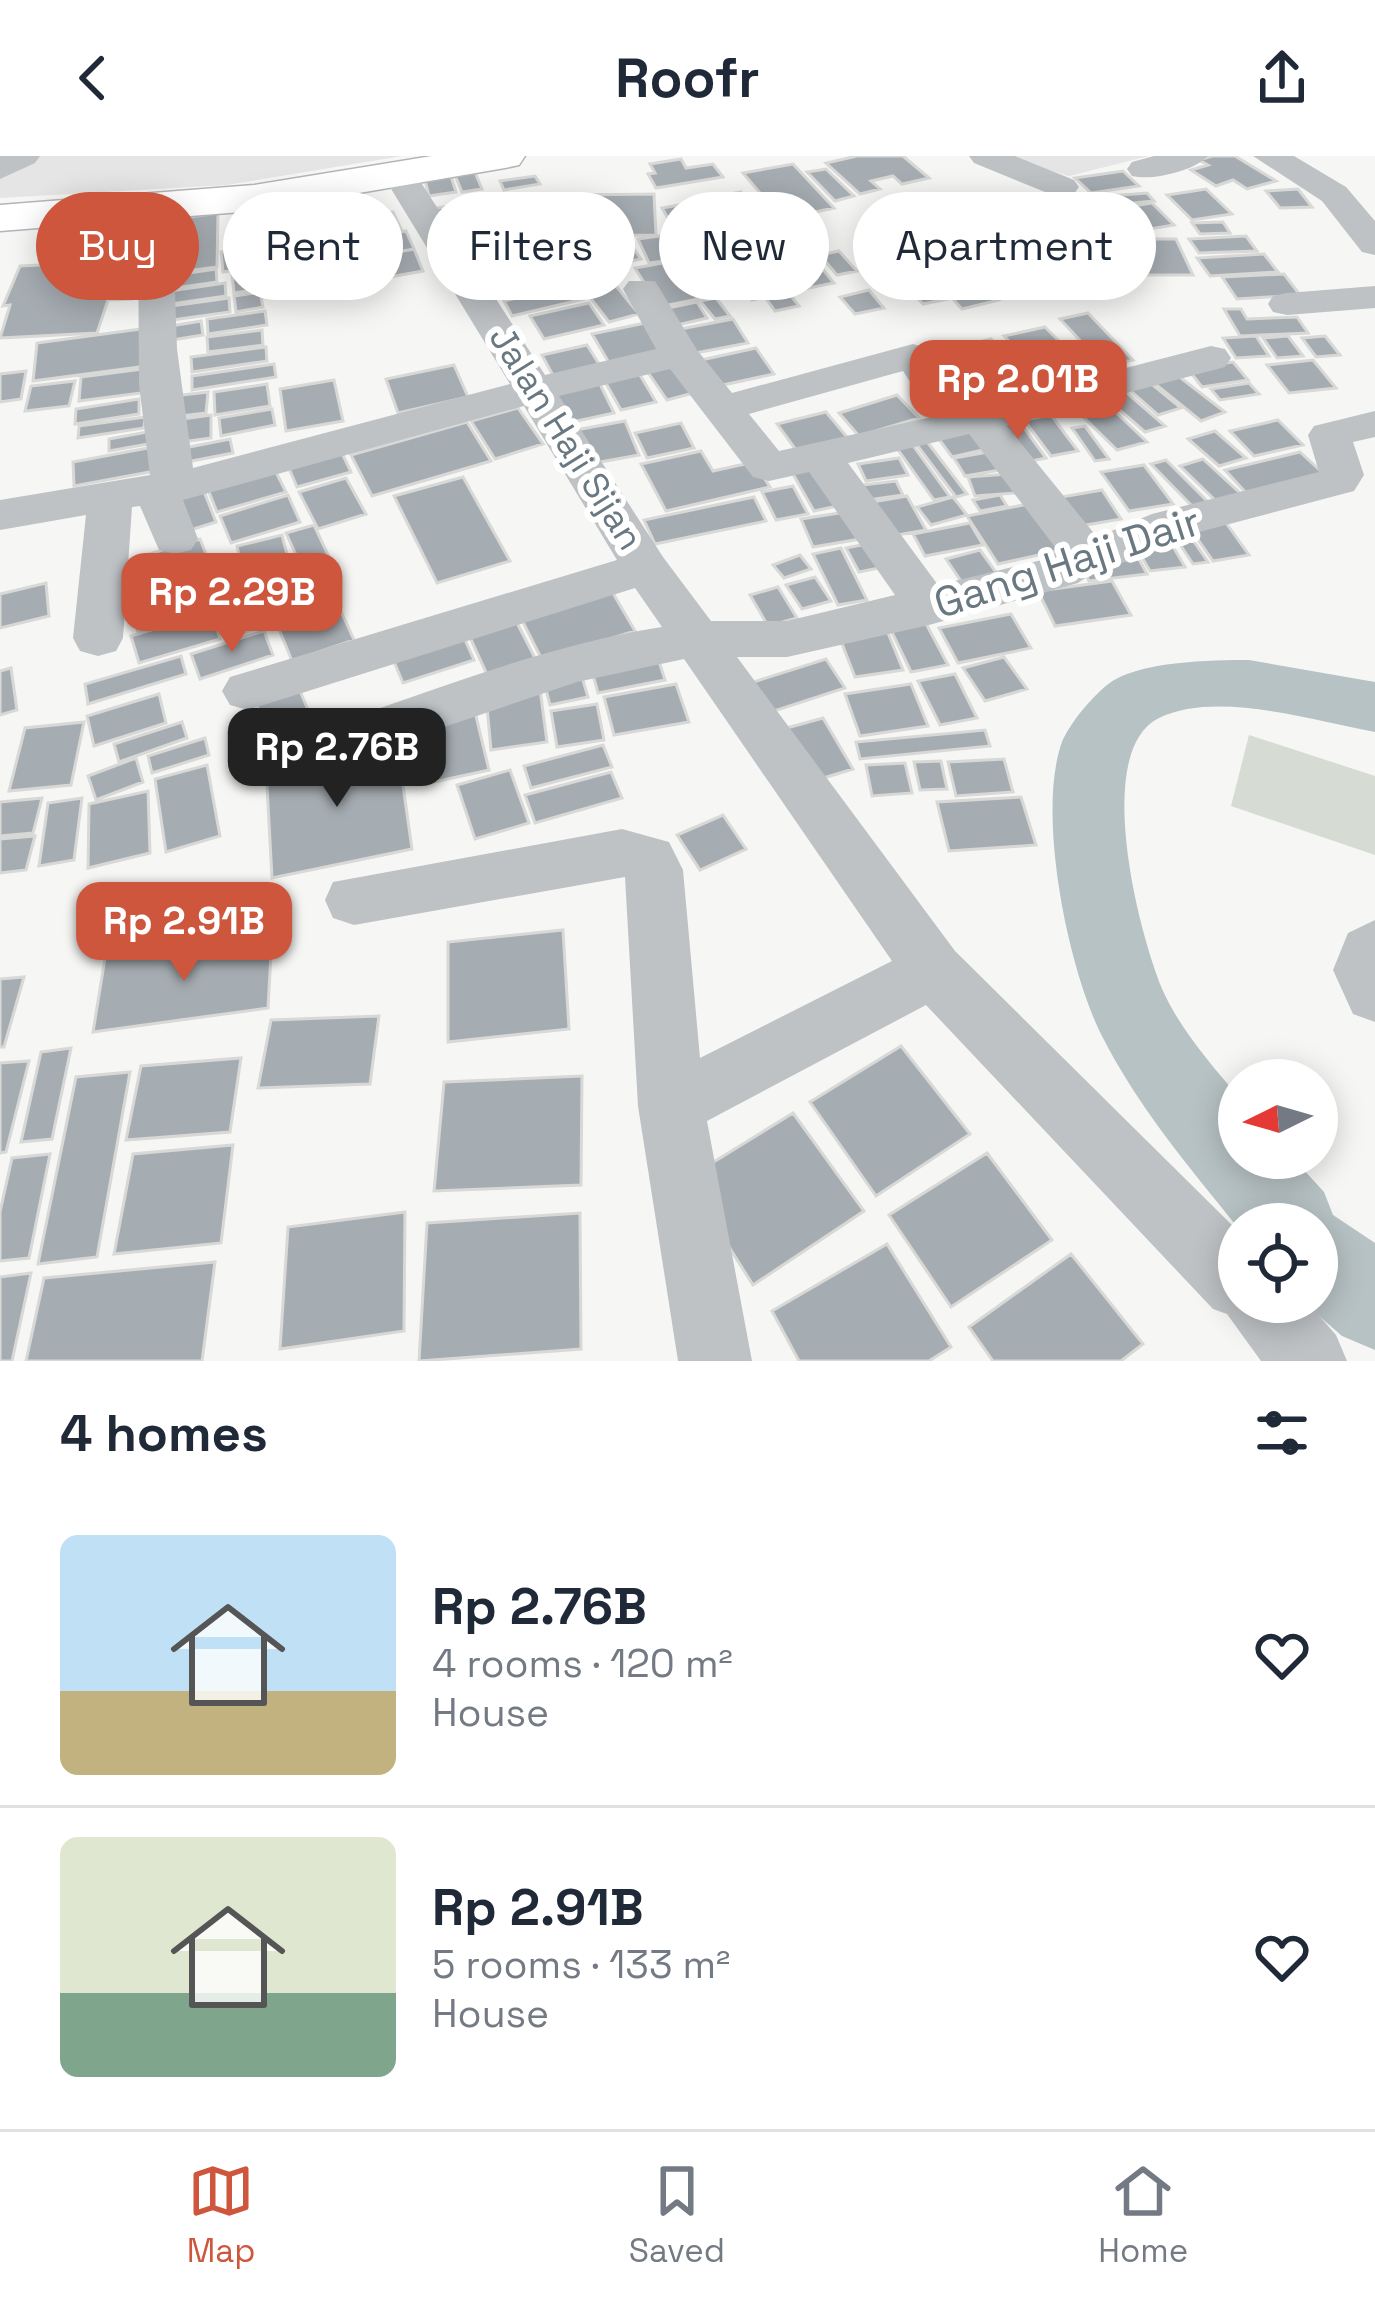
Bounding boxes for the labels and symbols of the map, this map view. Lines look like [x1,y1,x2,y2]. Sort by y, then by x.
street label: Jalan Haji Sijan [479,317,653,559]
pin: Rp 2.01B [894,340,1142,442]
street label: Gang Haji Dair [927,494,1207,630]
pin: Rp 2.29B [108,553,356,655]
pin: Rp 2.76B [213,708,461,810]
pin: Rp 2.91B [60,882,308,984]
north arrow [1218,1059,1338,1179]

